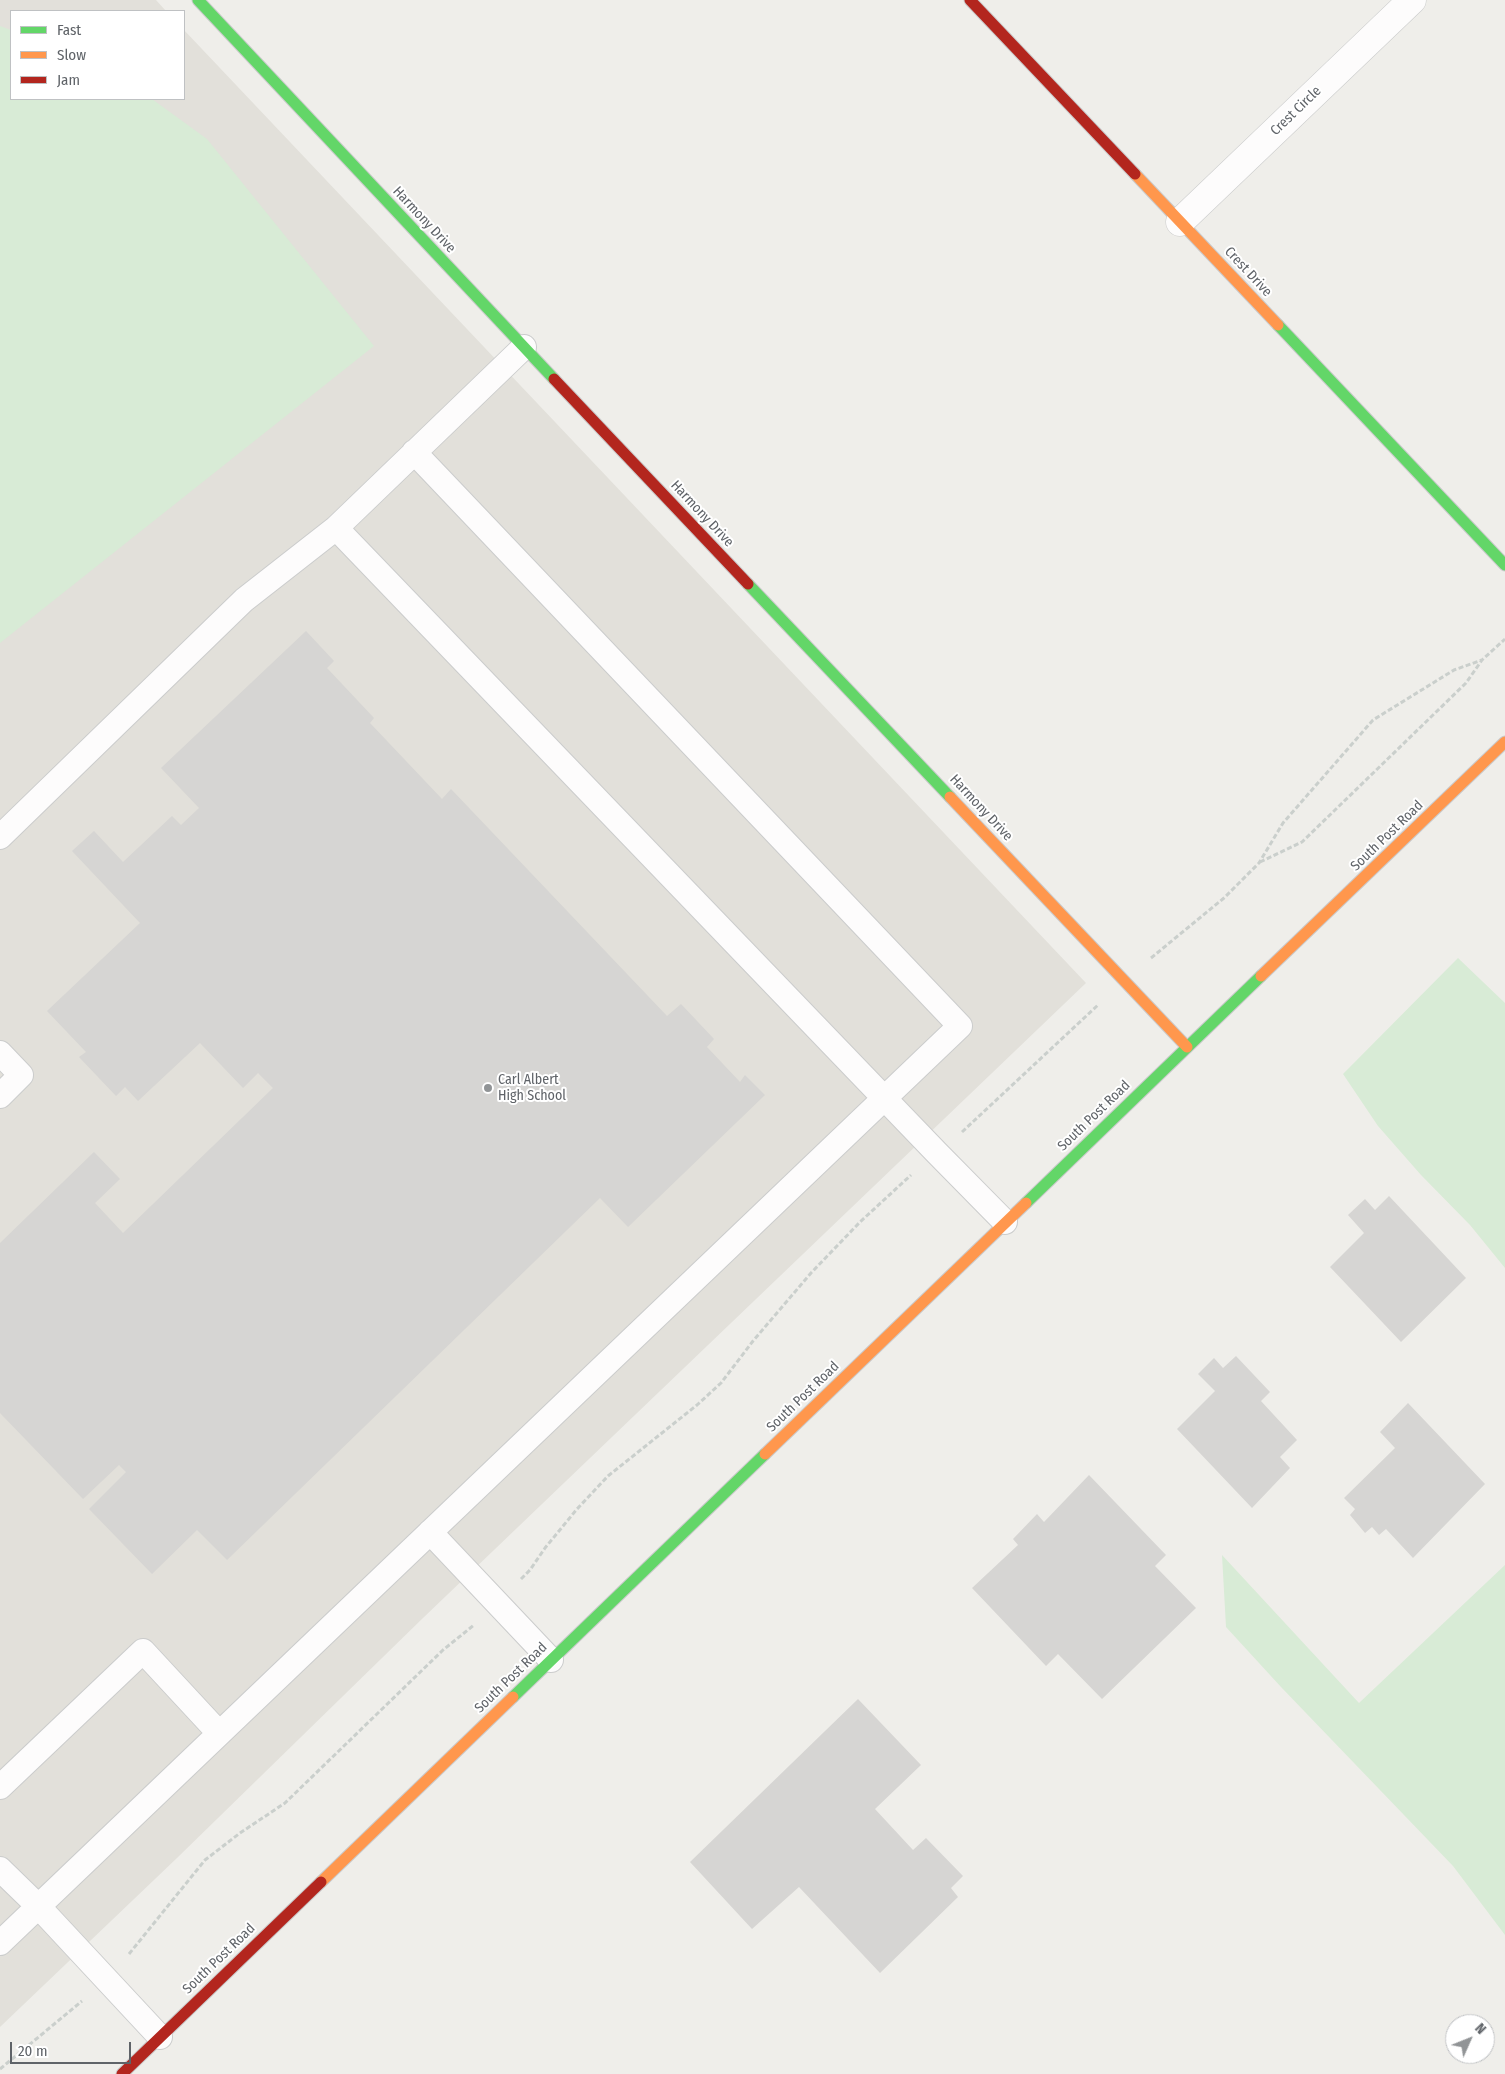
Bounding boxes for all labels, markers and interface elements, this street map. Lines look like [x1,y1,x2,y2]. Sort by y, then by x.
legend [10,10,185,100]
text: Fast [57,21,81,39]
text: Slow [57,46,86,64]
text: Jam [57,71,80,89]
street label: Crest Circle [1267,83,1325,139]
street label: Harmony Drive [389,183,459,257]
street label: Crest Drive [1221,244,1275,300]
street label: Harmony Drive [667,477,737,551]
street label: Harmony Drive [946,771,1016,845]
street label: South Post Road [1347,797,1427,875]
place label: Carl Albert High School [498,1072,566,1104]
street label: South Post Road [1054,1077,1134,1155]
marker: Carl Albert High School [482,1082,494,1094]
street label: South Post Road [763,1358,843,1436]
street label: South Post Road [471,1639,551,1717]
street label: South Post Road [179,1920,259,1998]
north arrow [1445,2014,1495,2064]
text: N [1471,2020,1489,2038]
scale bar [12,2032,134,2064]
text: 20 m [18,2042,48,2060]

